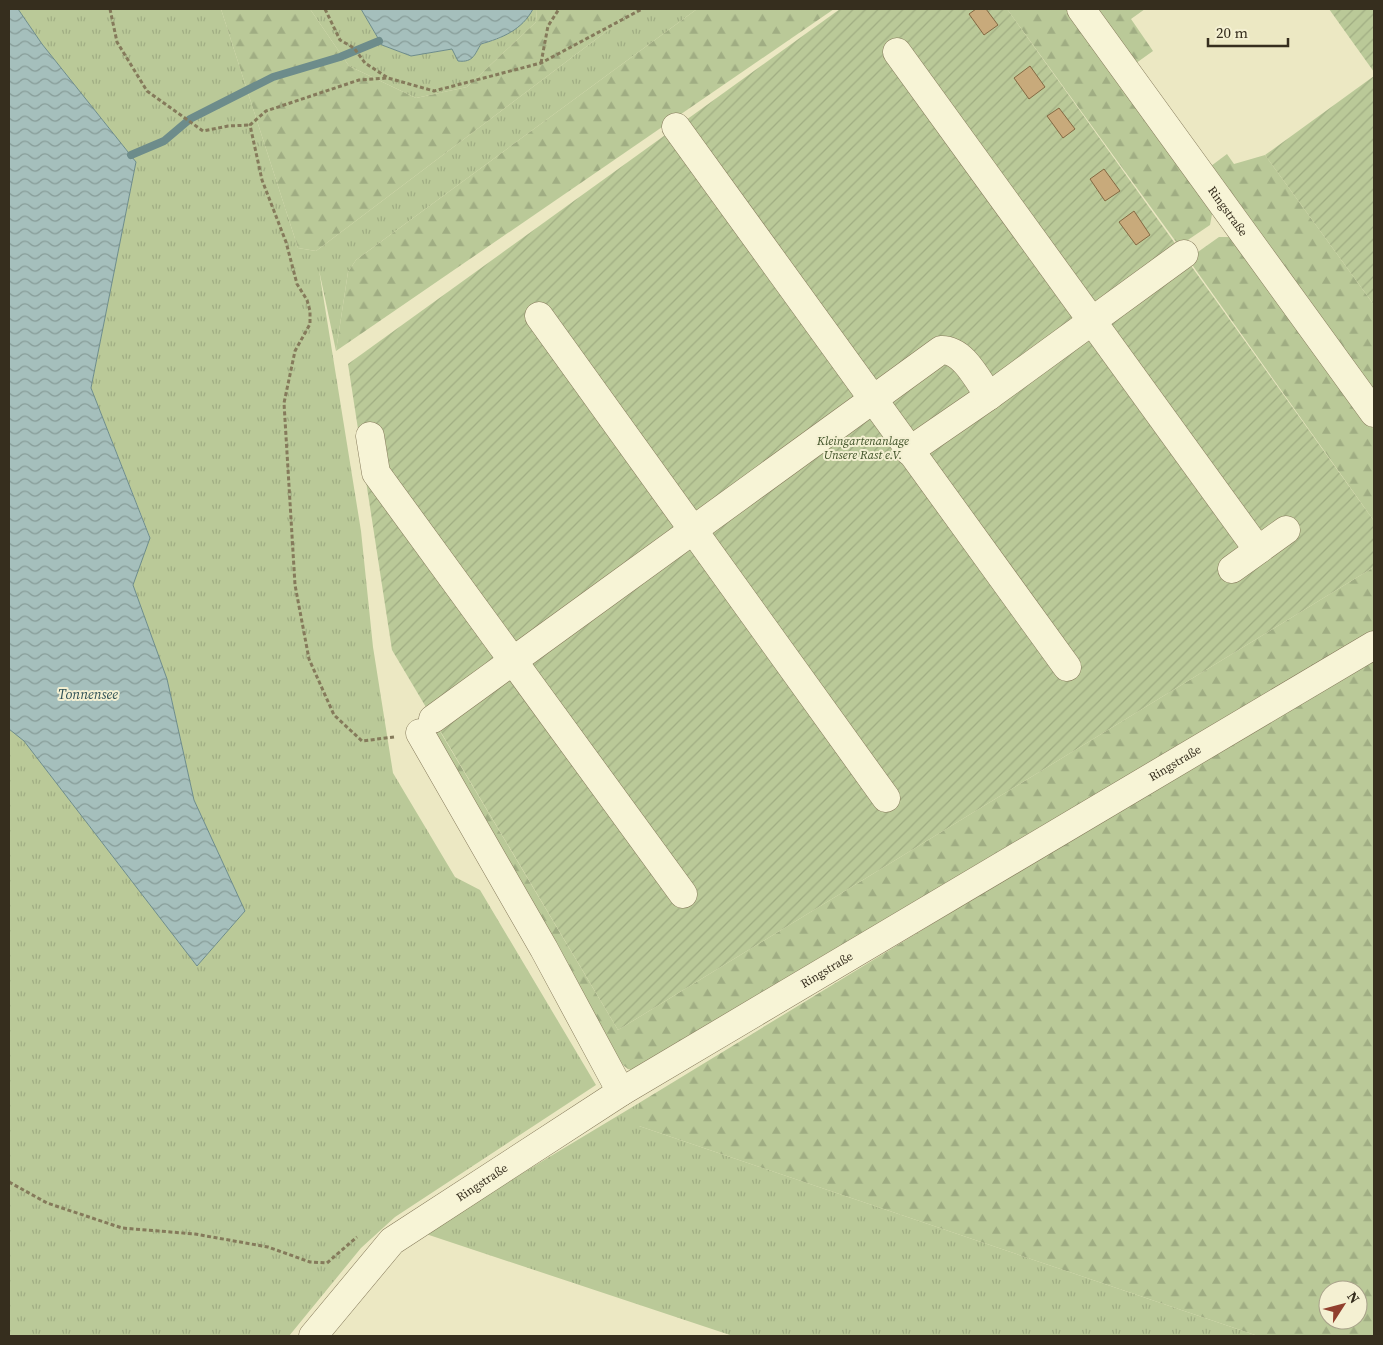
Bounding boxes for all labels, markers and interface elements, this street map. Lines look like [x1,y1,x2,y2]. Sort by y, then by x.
scale bar [1208,15,1288,47]
text: 20 m [1216,22,1248,43]
street label: Ringstraße [1204,183,1251,240]
park label: Kleingartenanlage Unsere Rast e.V. [816,433,909,463]
water label: Tonnensee [58,684,118,704]
street label: Ringstraße [1146,741,1204,785]
street label: Ringstraße [798,948,856,992]
street label: Ringstraße [453,1160,511,1205]
north arrow [1318,1280,1368,1330]
text: N [1342,1287,1365,1307]

